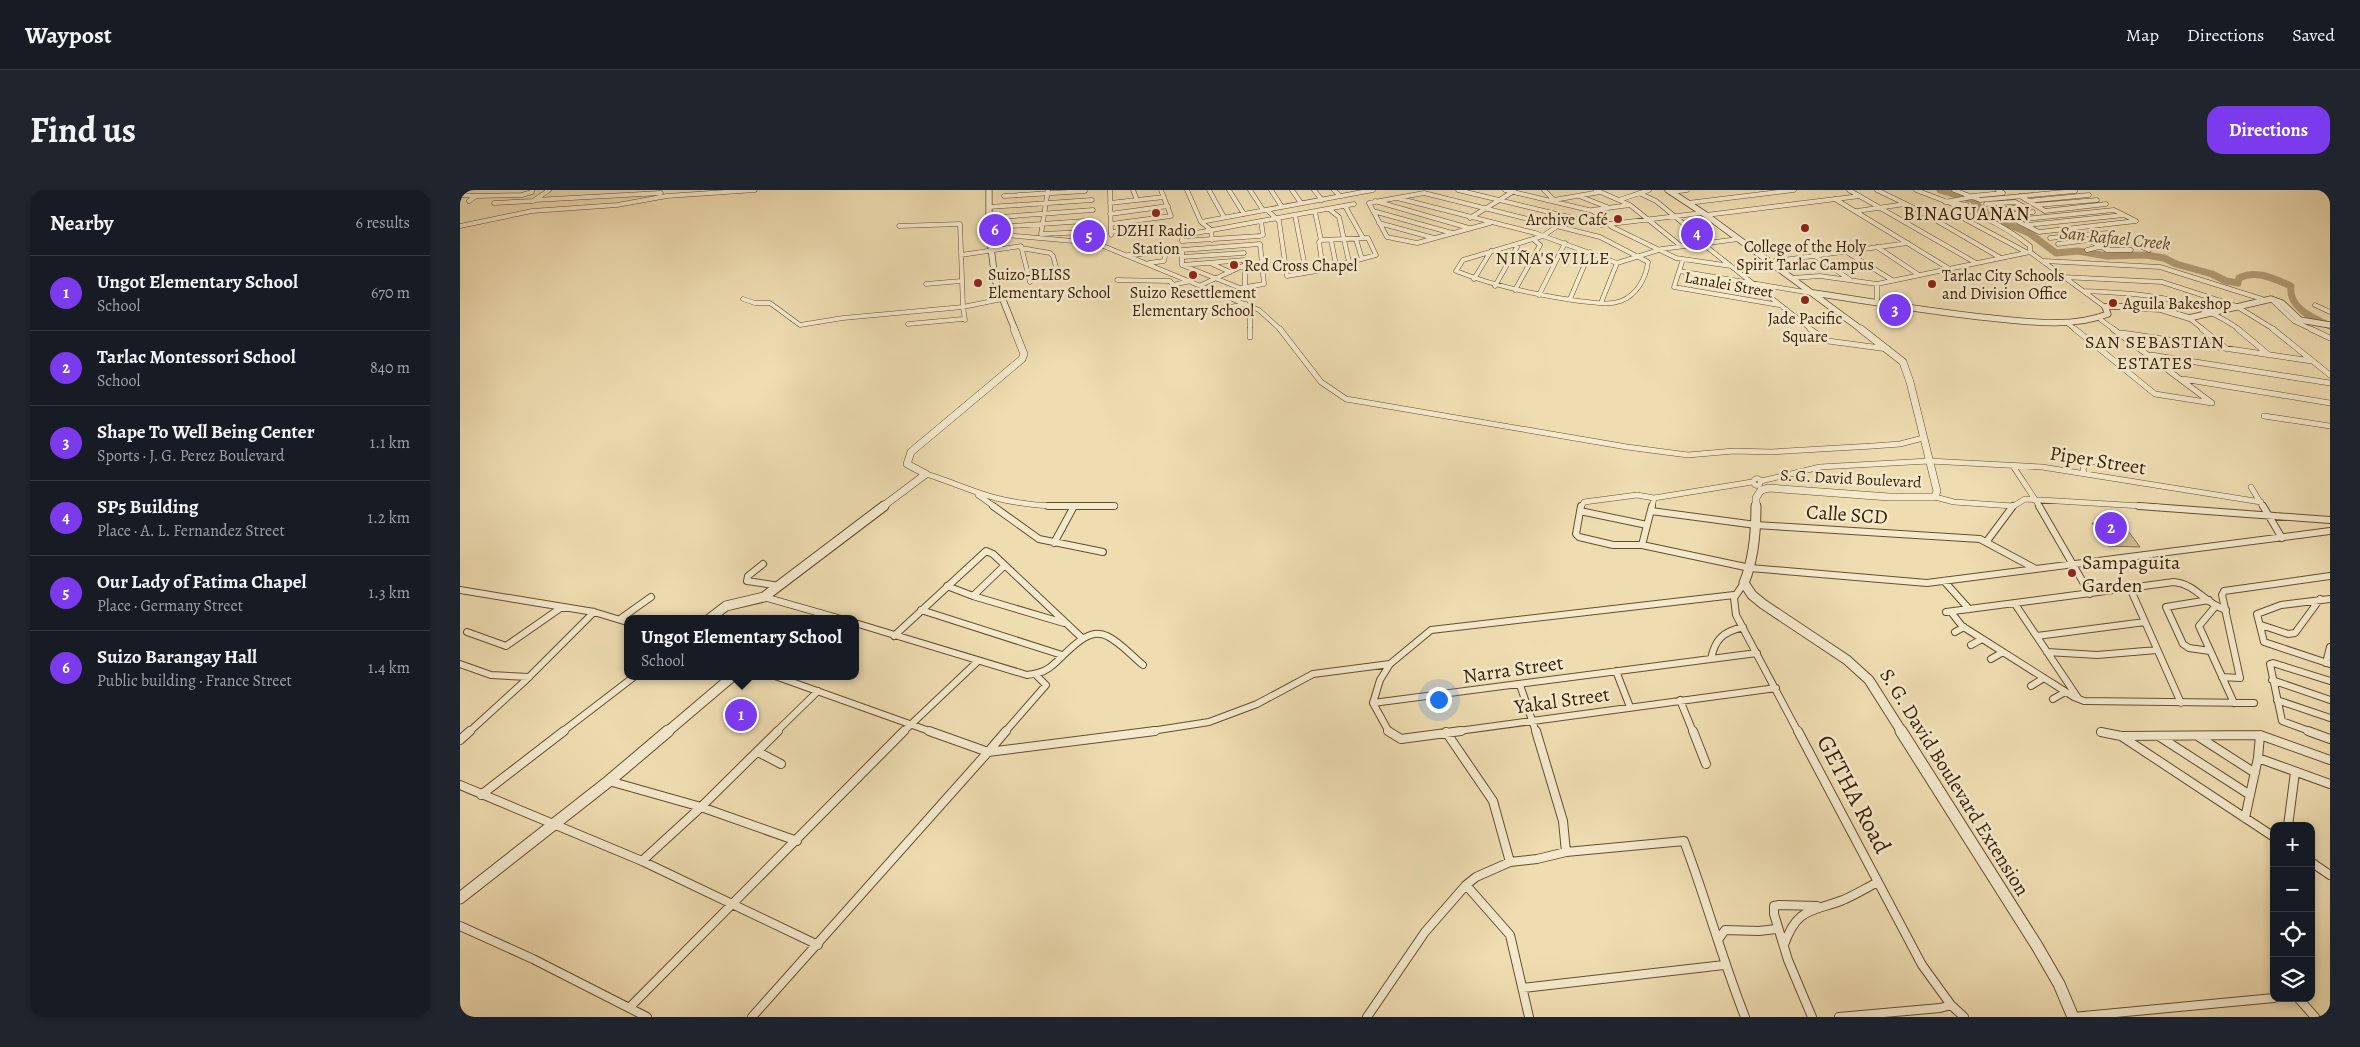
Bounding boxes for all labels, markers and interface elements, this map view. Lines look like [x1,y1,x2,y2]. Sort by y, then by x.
text: Waypost [25,19,112,51]
text: Map [2126,23,2159,47]
text: Directions [2187,23,2264,47]
text: Saved [2292,23,2335,47]
text: Find us [30,106,136,154]
button: Directions [2207,106,2330,154]
district label: BINAGUANAN [1903,201,2031,227]
marker: DZHI Radio Station [1150,207,1162,219]
text: Nearby [50,209,113,237]
place label: Archive Café [1525,209,1608,231]
pin: 6 [979,211,1011,249]
text: 6 results [356,212,410,234]
marker: Archive Café [1612,213,1624,225]
pin: 4 [1681,215,1713,253]
pin: 5 [1073,217,1105,255]
place label: DZHI Radio Station [1116,220,1196,260]
water label: San Rafael Creek [2058,220,2172,256]
marker: College of the Holy Spirit Tarlac Campus [1799,222,1811,234]
place label: College of the Holy Spirit Tarlac Campus [1736,236,1874,276]
district label: NIÑA'S VILLE [1496,246,1610,270]
place label: Red Cross Chapel [1244,255,1358,277]
marker: Red Cross Chapel [1228,259,1240,271]
place label: Suizo-BLISS Elementary School [988,264,1111,304]
place label: Tarlac City Schools and Division Office [1942,265,2067,305]
street label: Lanalei Street [1683,266,1775,304]
text: Ungot Elementary School [97,269,298,295]
marker: Suizo Resettlement Elementary School [1187,269,1199,281]
marker: Suizo-BLISS Elementary School [972,277,984,289]
marker: Tarlac City Schools and Division Office [1926,278,1938,290]
text: 1 [63,282,69,304]
text: 670 m [371,282,410,304]
place label: Suizo Resettlement Elementary School [1130,282,1256,322]
pin: 3 [1879,291,1911,329]
place label: Aguila Bakeshop [2122,293,2231,315]
marker: Jade Pacific Square [1799,294,1811,306]
text: School [97,295,140,317]
marker: Aguila Bakeshop [2107,297,2119,309]
place label: Jade Pacific Square [1768,308,1842,348]
district label: SAN SEBASTIAN ESTATES [2085,330,2225,375]
text: Tarlac Montessori School [97,344,296,370]
text: 2 [62,357,70,379]
text: 840 m [370,357,410,379]
text: School [97,370,140,392]
text: Shape To Well Being Center [97,419,314,445]
text: 3 [63,432,69,454]
text: 1.1 km [370,432,410,454]
street label: Piper Street [2048,440,2148,481]
text: Sports · J. G. Perez Boulevard [97,445,285,467]
street label: S. G. David Boulevard [1780,464,1923,494]
text: SP5 Building [97,494,199,520]
street label: Calle SCD [1805,498,1889,531]
text: 4 [62,507,70,529]
text: 1.2 km [368,507,410,529]
pin: 2 [2095,509,2127,547]
text: Place · A. L. Fernandez Street [97,520,285,542]
place label: Sampaguita Garden [2082,549,2181,599]
marker: Sampaguita Garden [2066,567,2078,579]
text: Our Lady of Fatima Chapel [97,569,306,595]
text: 5 [63,582,69,604]
text: 1.3 km [369,582,410,604]
text: Place · Germany Street [97,595,243,617]
popup [624,615,859,680]
text: Ungot Elementary School [641,624,842,650]
text: Suizo Barangay Hall [97,644,257,670]
street label: Narra Street [1461,649,1565,690]
text: School [641,650,684,672]
text: 6 [62,657,70,679]
text: 1.4 km [368,657,410,679]
street label: S. G. David Boulevard Extension [1873,664,2036,901]
text: Public building · France Street [97,670,292,692]
street label: Yakal Street [1512,680,1612,721]
your location [1426,687,1452,713]
pin: 1 [725,696,757,734]
street label: GETHA Road [1809,729,1899,859]
map controls [2270,822,2315,1002]
button: + [2270,822,2315,867]
button: − [2270,867,2315,912]
button: locate [2270,912,2315,957]
button: layers [2270,957,2315,1002]

